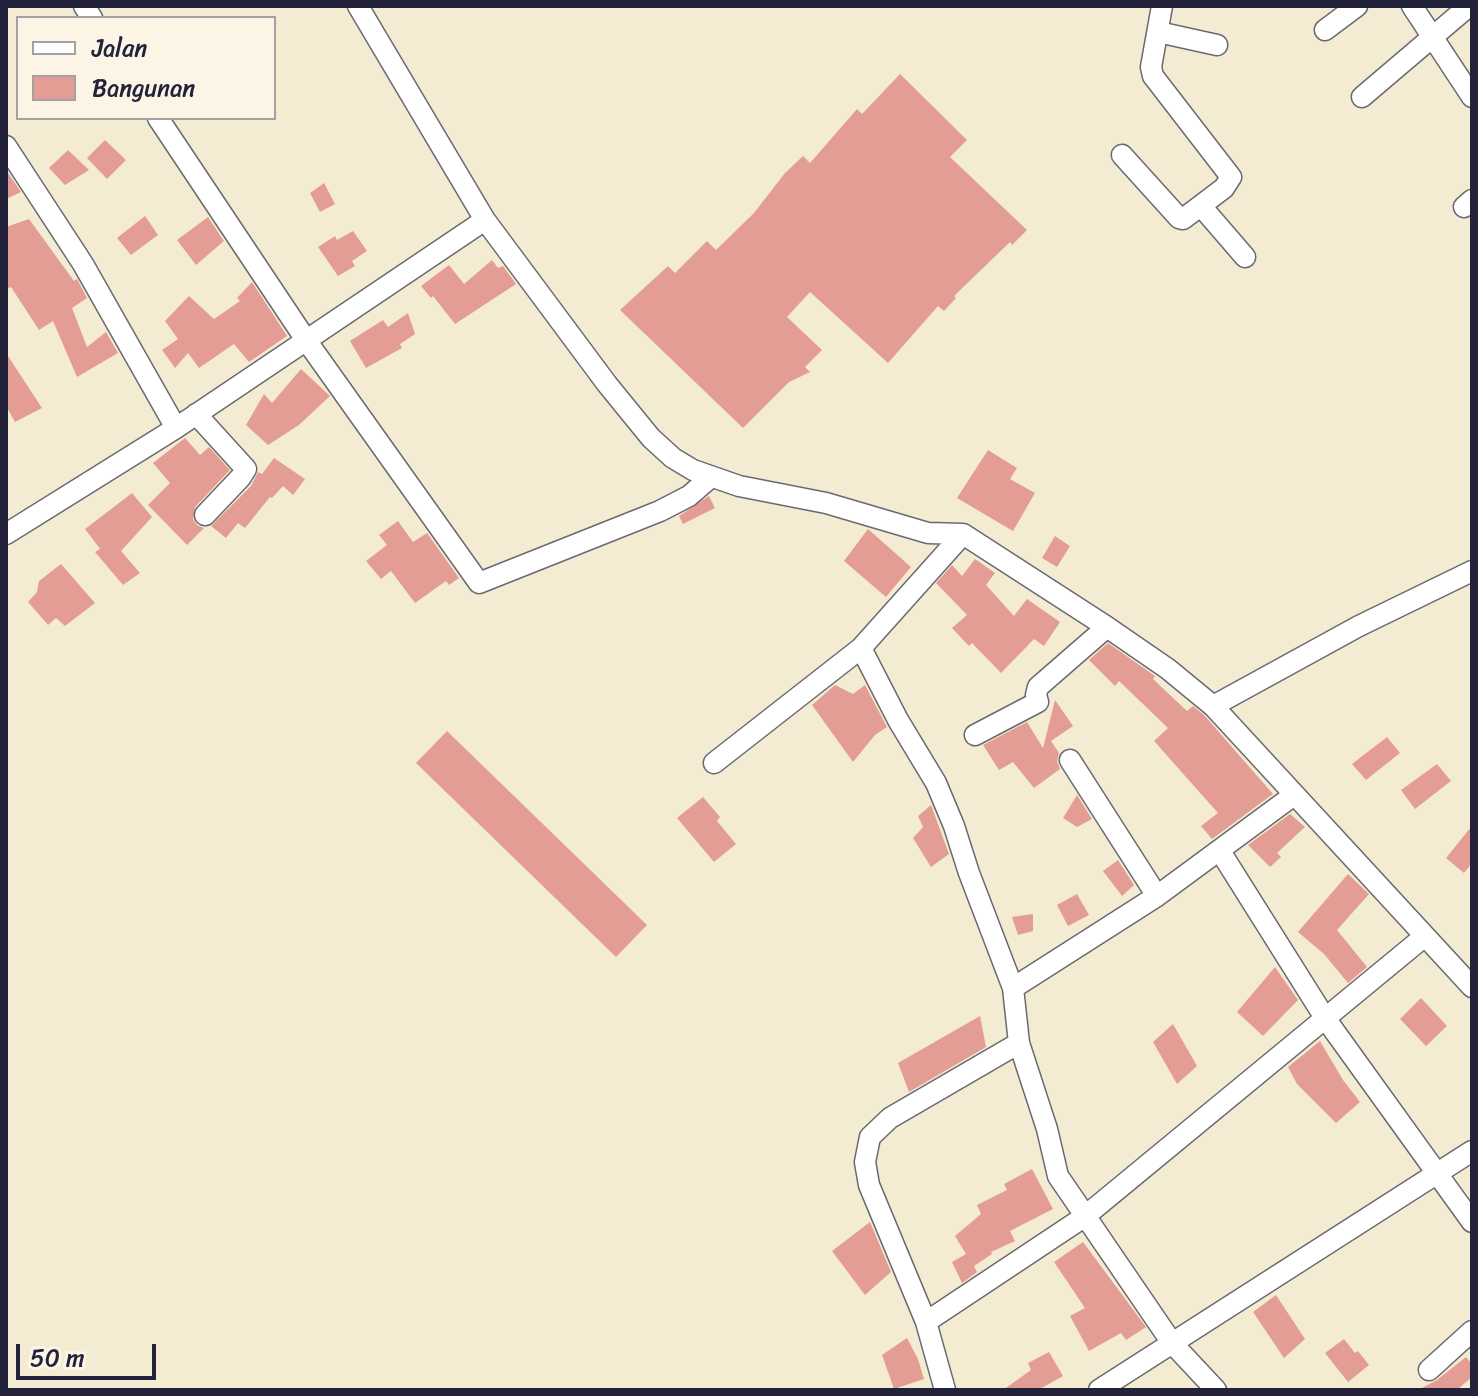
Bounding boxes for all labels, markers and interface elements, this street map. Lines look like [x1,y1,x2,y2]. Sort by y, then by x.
legend [16,16,276,120]
text: Jalan [92,27,147,69]
text: Bangunan [92,67,195,109]
scale bar [20,1328,160,1378]
text: 50 m [30,1337,85,1379]

